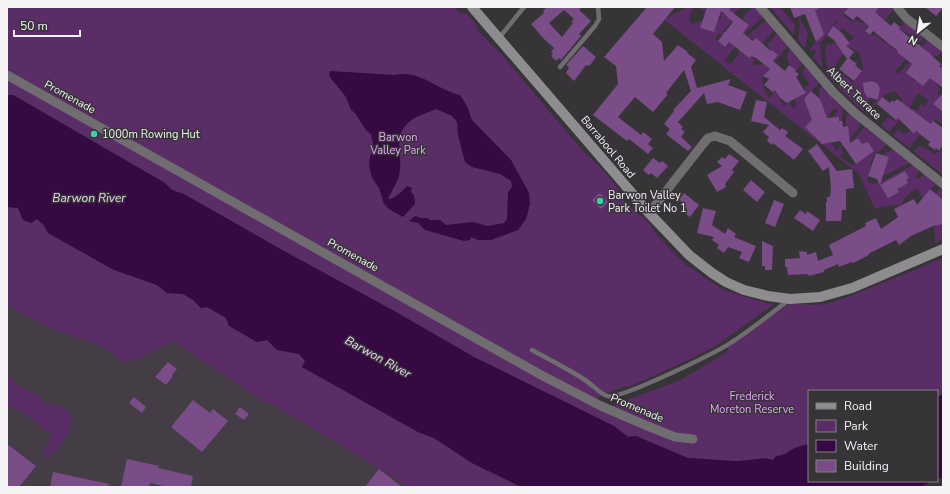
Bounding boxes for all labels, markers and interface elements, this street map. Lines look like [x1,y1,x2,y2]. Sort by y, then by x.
scale bar [14,12,80,38]
north arrow [898,12,938,52]
text: 50 m [20,18,48,34]
text: N [906,32,921,49]
street label: Albert Terrace [823,63,885,123]
street label: Promenade [42,77,98,117]
street label: Barrabool Road [577,113,639,181]
place label: 1000m Rowing Hut [102,127,200,142]
marker: 1000m Rowing Hut [89,129,99,139]
park label: Barwon Valley Park [369,130,426,158]
place label: Barwon Valley Park Toilet No 1 [608,188,687,216]
water label: Barwon River [52,190,126,206]
marker: Barwon Valley Park Toilet No 1 [595,196,605,206]
street label: Promenade [325,235,381,275]
water label: Barwon River [342,332,415,382]
park label: Frederick Moreton Reserve [710,389,794,417]
street label: Promenade [608,390,666,426]
legend [808,390,938,482]
text: Road [844,398,872,414]
text: Park [844,418,869,434]
text: Water [844,438,878,454]
text: Building [844,458,889,474]

